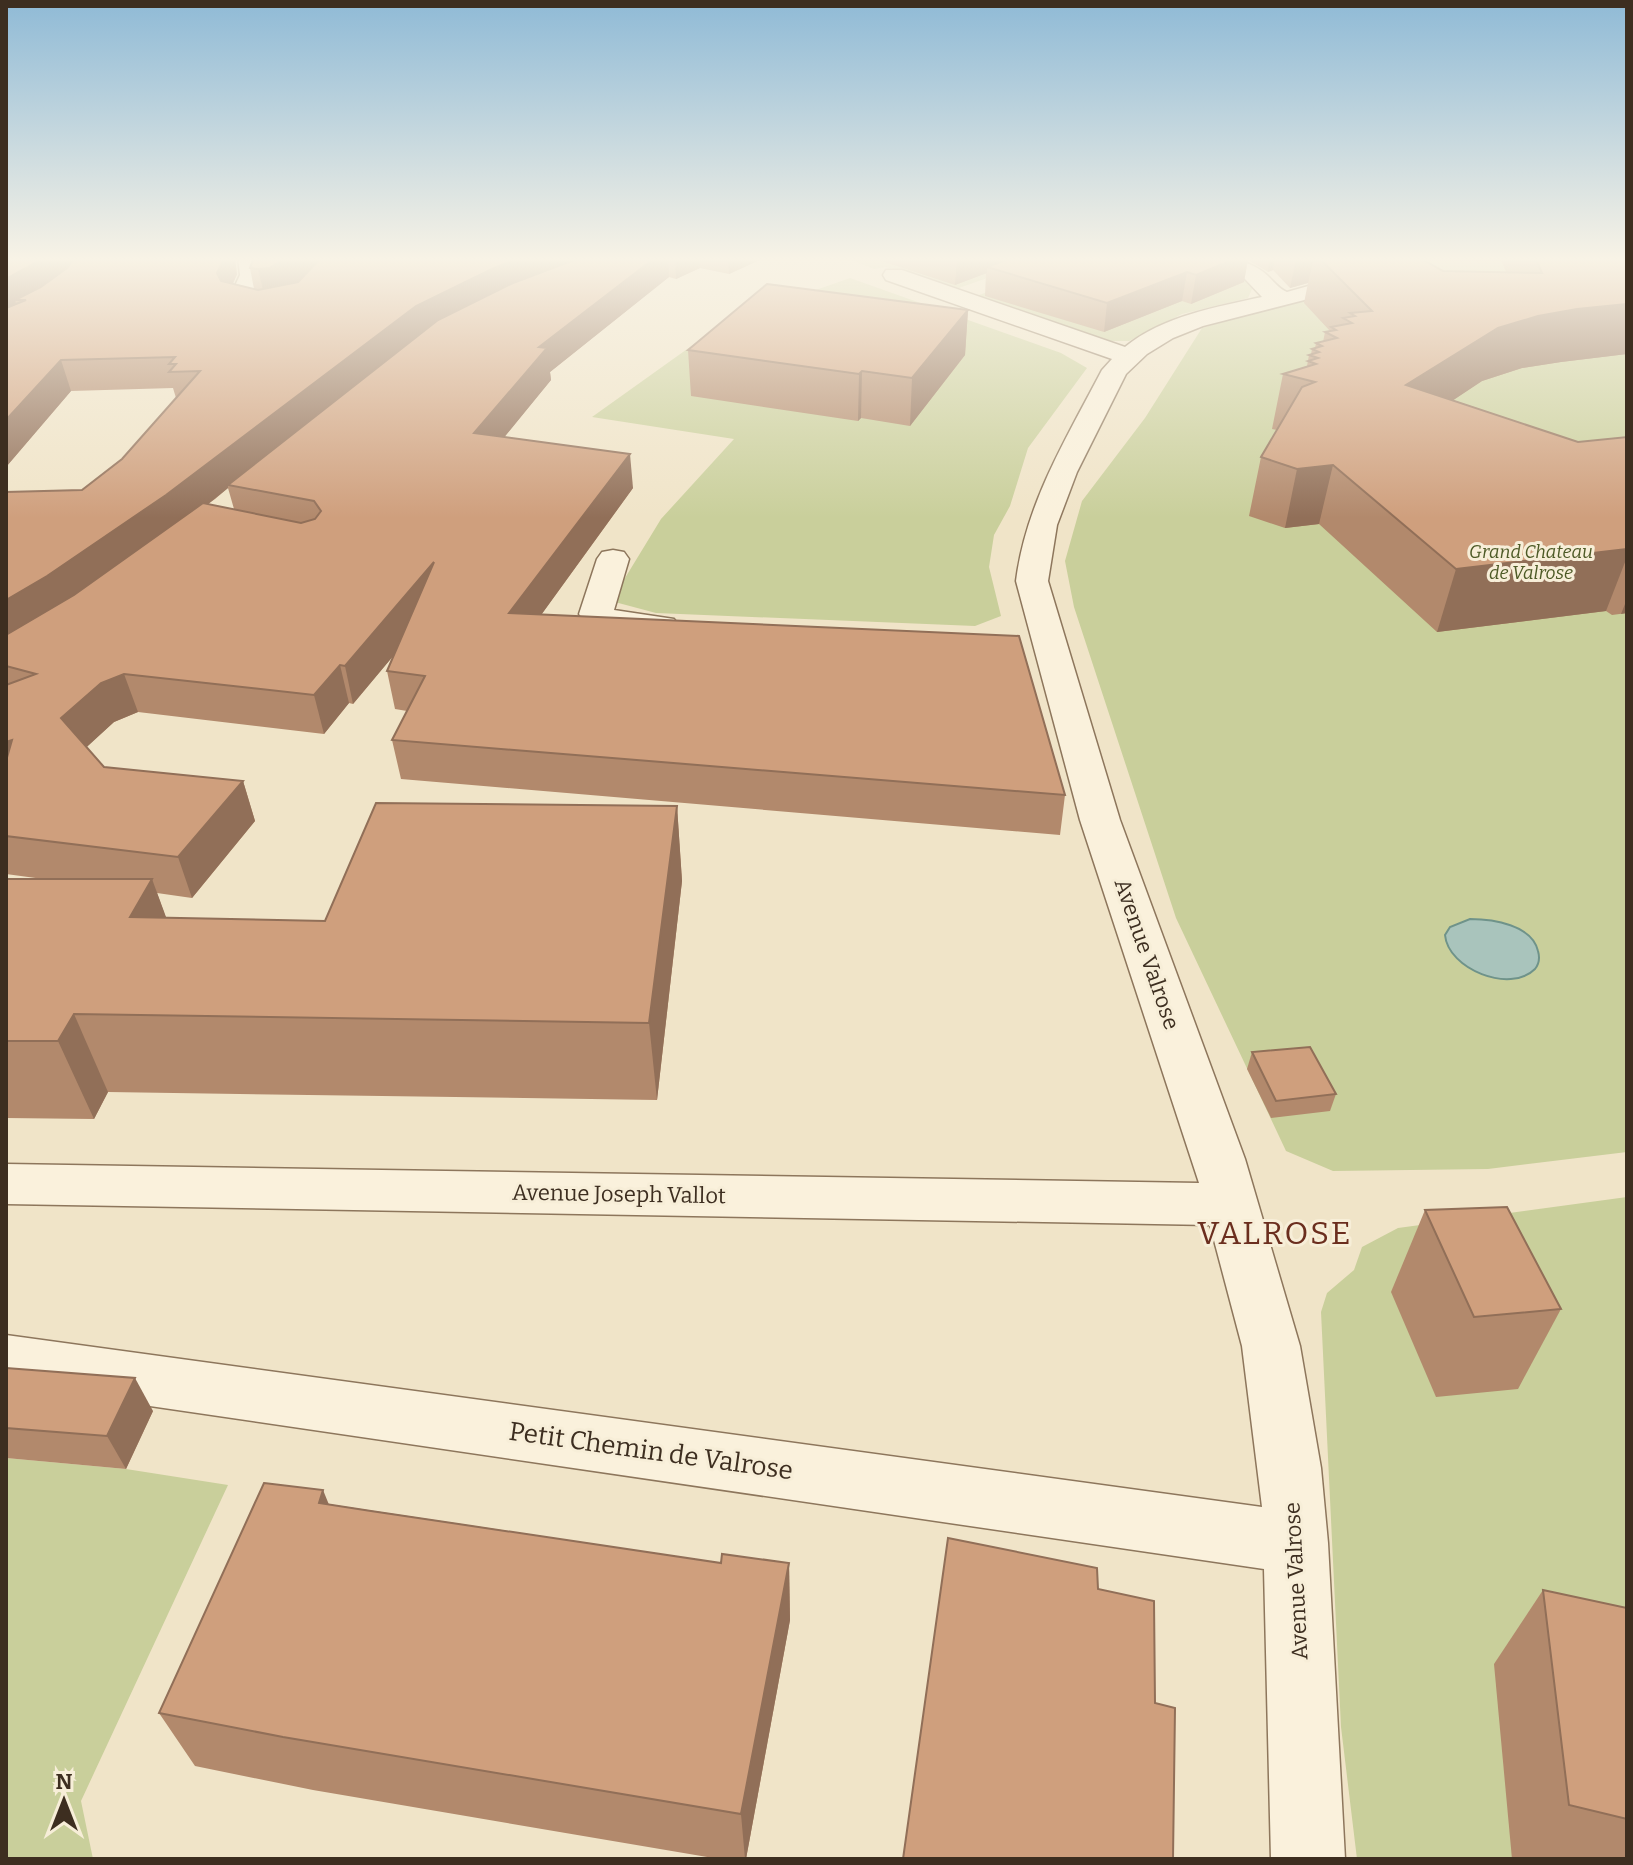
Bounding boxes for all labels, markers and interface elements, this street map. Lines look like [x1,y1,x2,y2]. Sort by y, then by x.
park label: Grand Chateau de Valrose [1469,541,1593,584]
street label: Avenue Valrose [1109,875,1185,1033]
street label: Avenue Joseph Vallot [512,1179,726,1209]
district label: VALROSE [1197,1214,1353,1252]
street label: Petit Chemin de Valrose [507,1416,795,1486]
street label: Avenue Valrose [1278,1501,1314,1661]
north arrow [24,1761,104,1841]
text: N [56,1768,73,1795]

